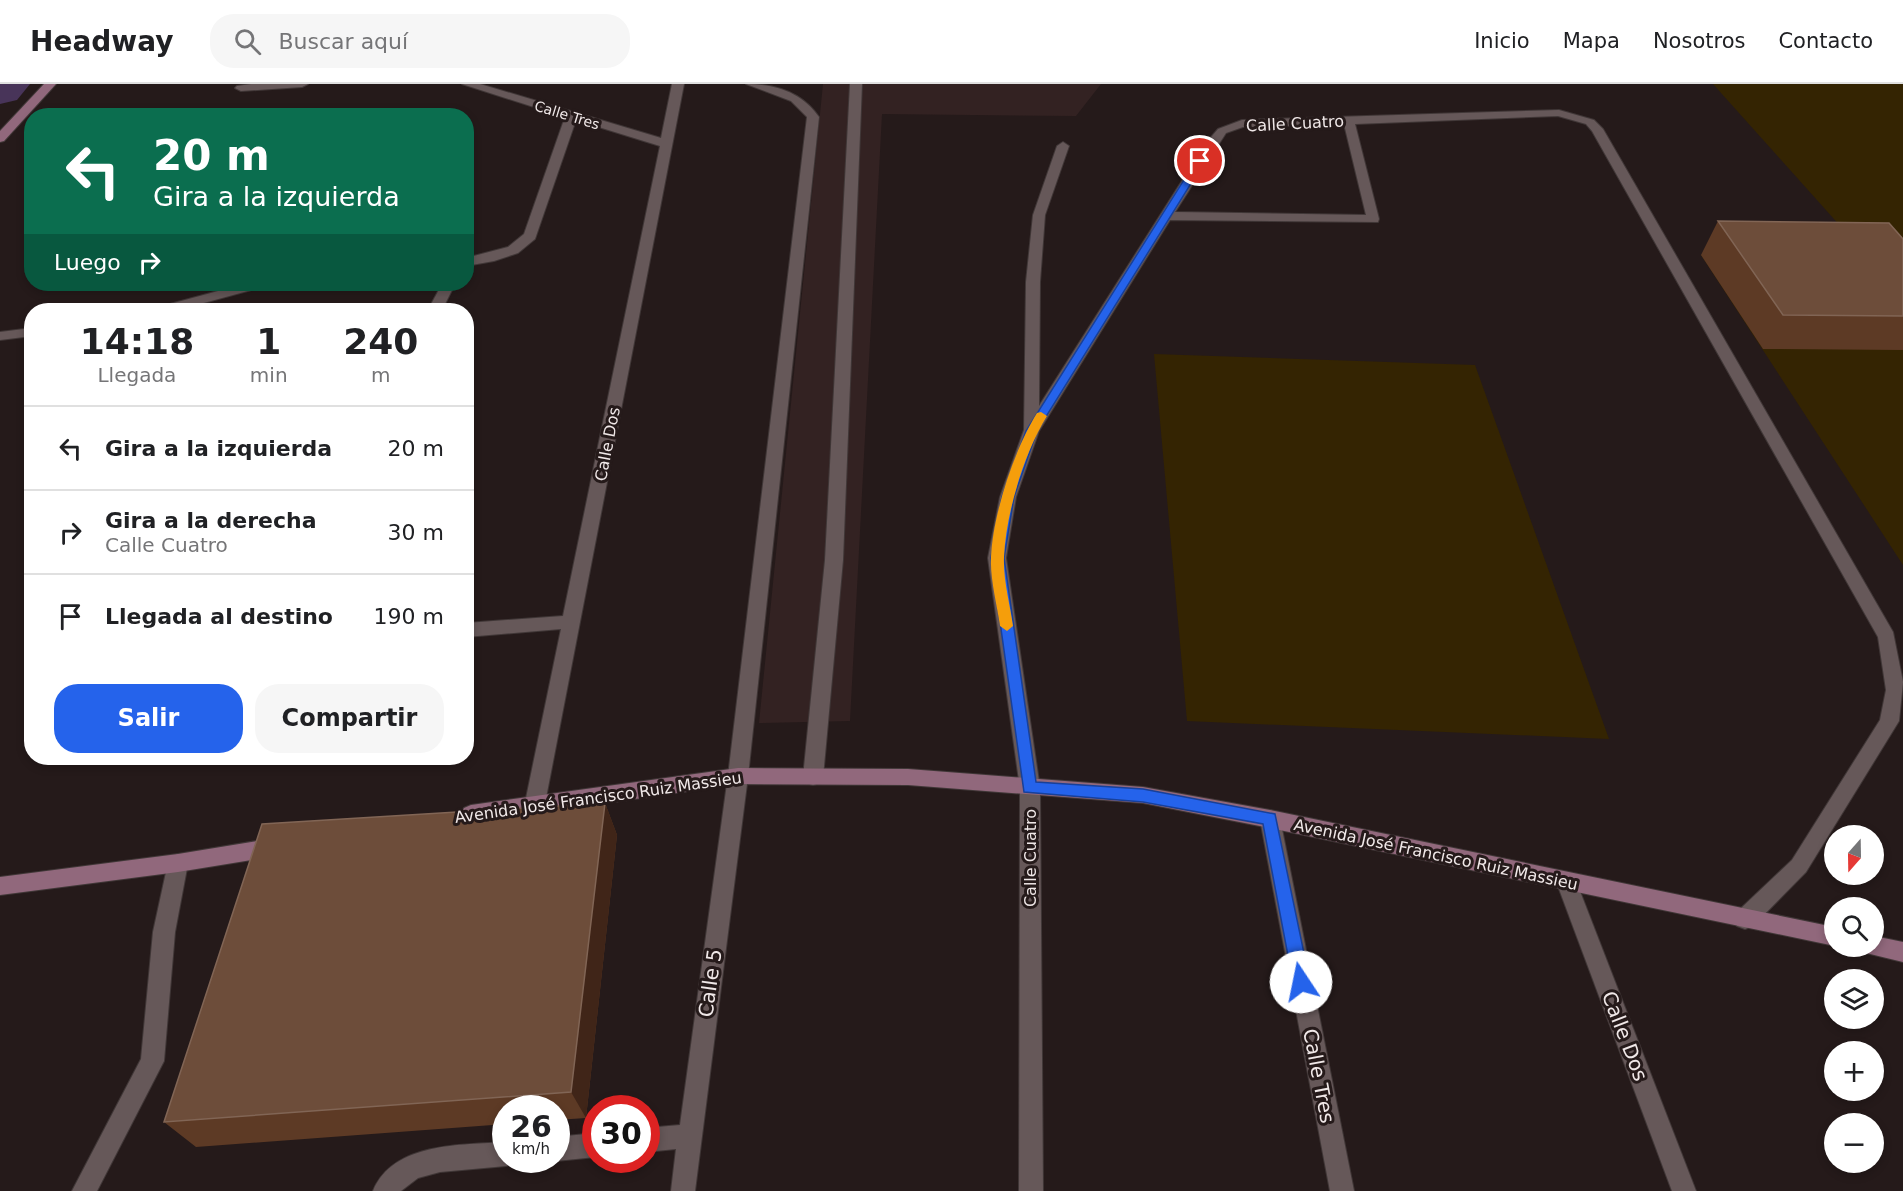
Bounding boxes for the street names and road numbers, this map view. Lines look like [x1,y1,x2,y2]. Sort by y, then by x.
street label: Calle Tres [533,98,601,132]
street label: Calle Cuatro [1245,111,1345,136]
street label: Calle Dos [591,405,624,483]
street label: Avenida José Francisco Ruiz Massieu [453,768,743,827]
street label: Calle Cuatro [1021,809,1040,907]
street label: Avenida José Francisco Ruiz Massieu [1292,815,1580,894]
street label: Calle 5 [693,947,727,1019]
street label: Calle Dos [1597,988,1653,1084]
street label: Calle Tres [1298,1027,1340,1125]

